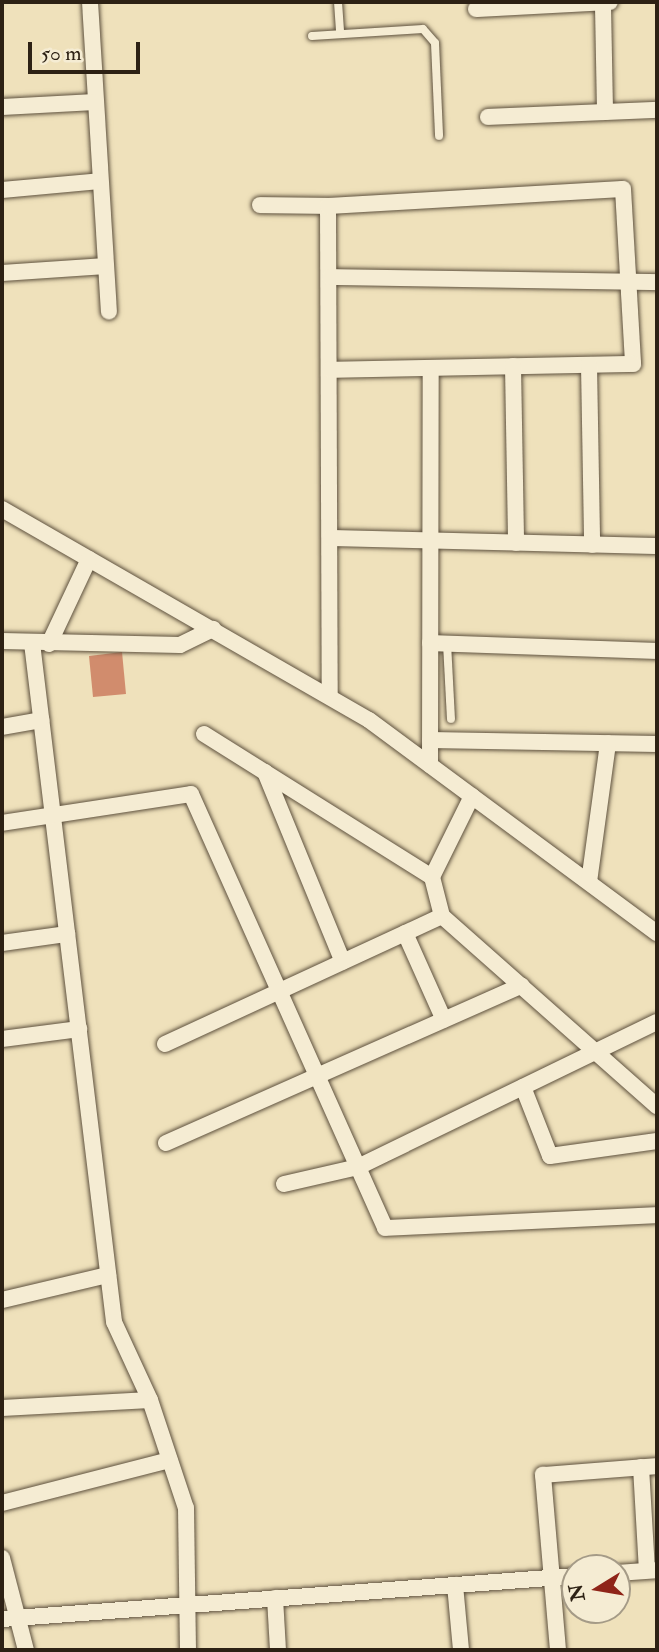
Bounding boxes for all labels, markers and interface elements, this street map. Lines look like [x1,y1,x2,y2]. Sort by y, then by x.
scale bar [32,28,144,72]
text: 50 m [41,40,82,67]
north arrow [561,1554,631,1624]
text: N [564,1582,591,1603]

